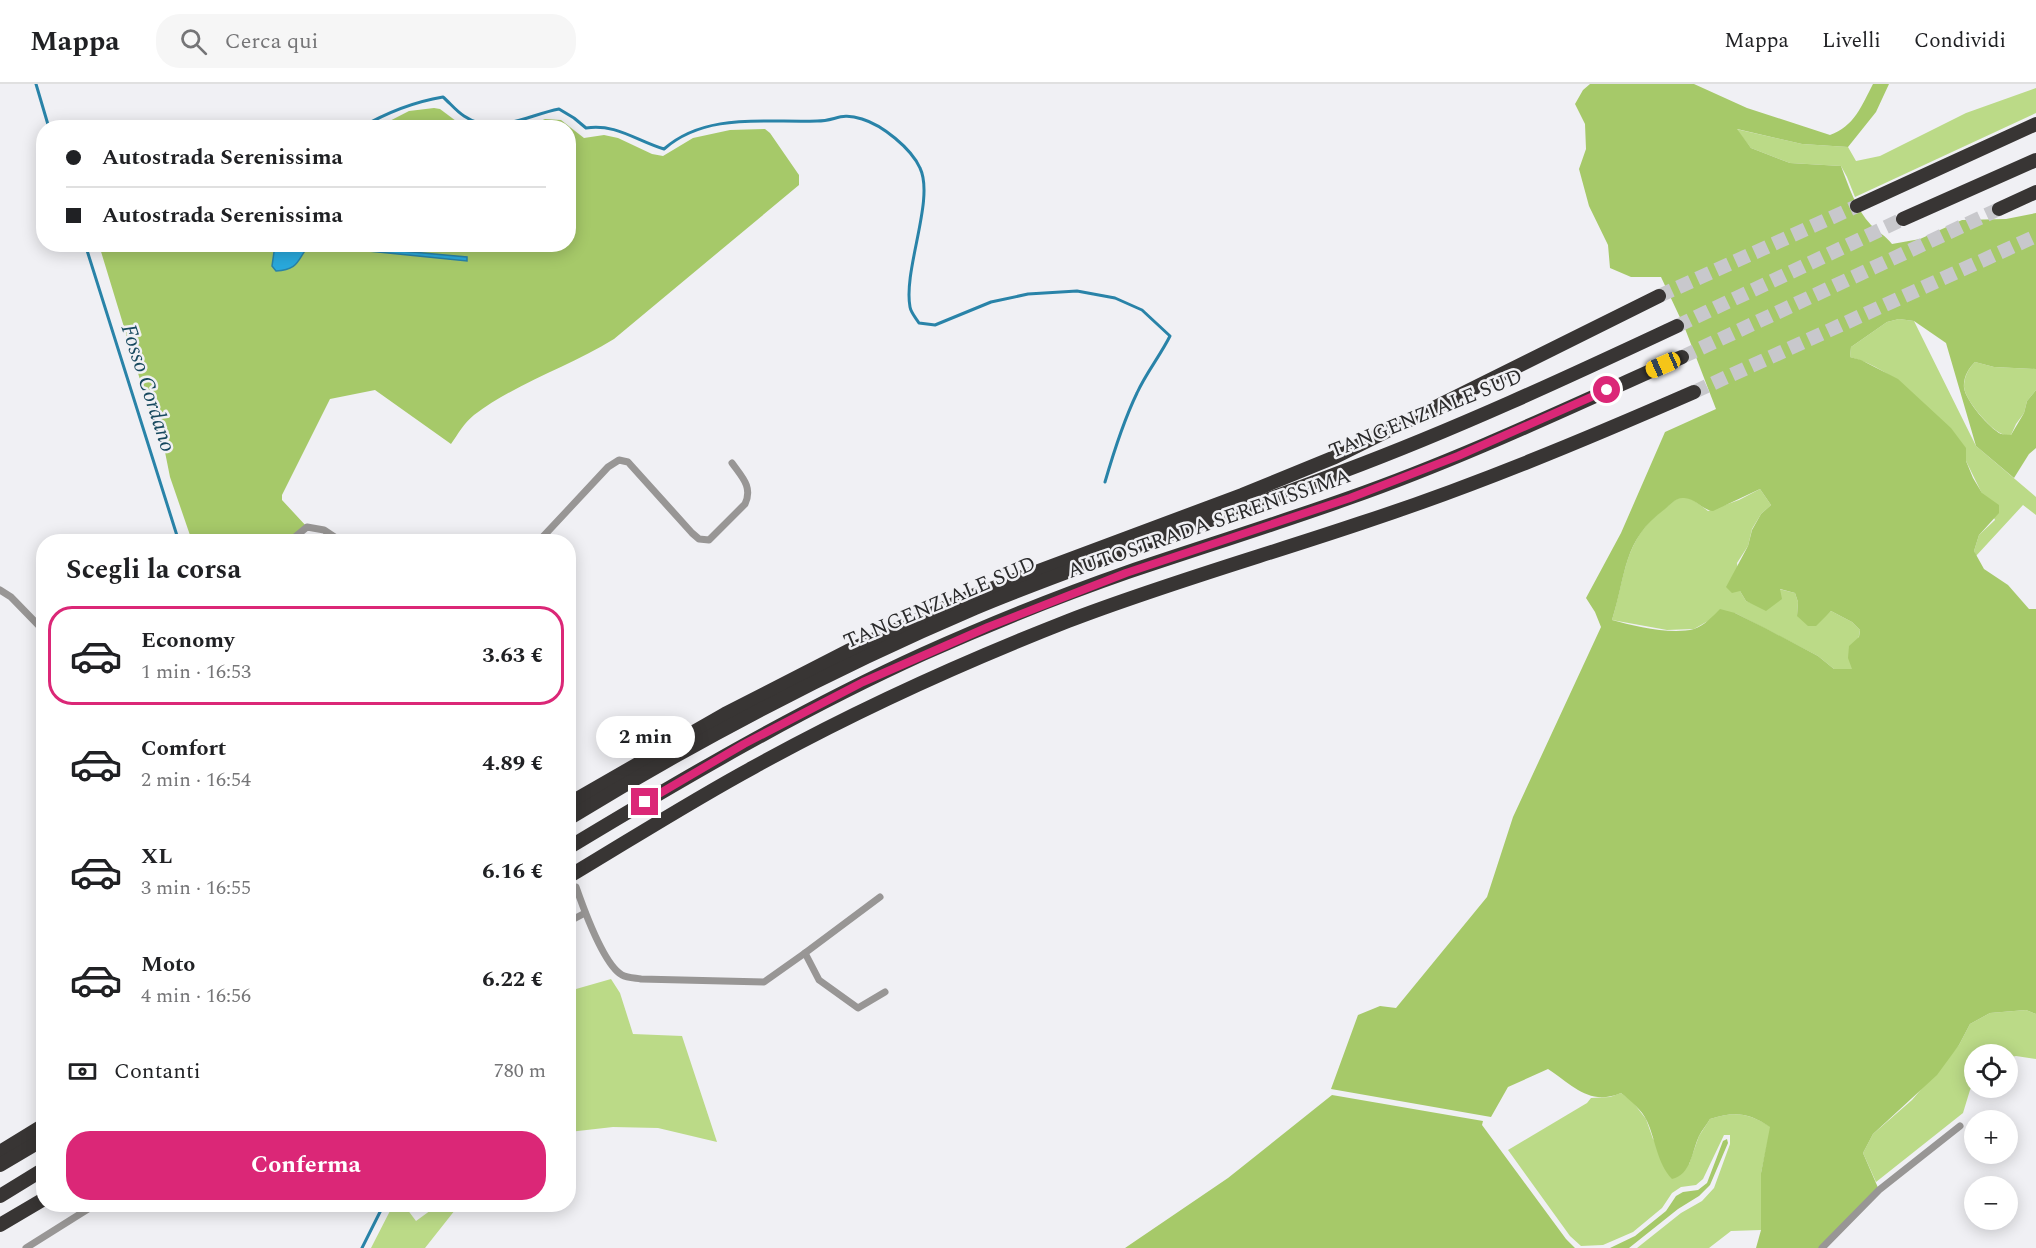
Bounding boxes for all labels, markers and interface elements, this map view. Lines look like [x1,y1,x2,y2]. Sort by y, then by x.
search box [156,14,576,68]
text: Mappa [30,20,120,63]
icon: search [177,25,210,58]
text: Cerca qui [225,25,318,58]
text: Mappa [1724,25,1789,57]
text: Livelli [1822,25,1881,57]
text: Condividi [1914,25,2006,57]
text: Autostrada Serenissima [102,141,343,174]
text: Autostrada Serenissima [102,199,343,232]
water label: Fosso Cordano [112,320,184,456]
car [1643,349,1683,381]
street label: TANGENZIALE SUD [1324,361,1528,467]
route start [1593,376,1620,403]
street label: AUTOSTRADA SERENISSIMA [1063,460,1355,588]
street label: TANGENZIALE SUD [839,548,1041,658]
text: Scegli la corsa [66,549,241,591]
text: Economy [141,624,234,657]
icon: car [69,629,123,683]
text: 3.63 € [482,639,543,672]
text: 1 min · 16:53 [141,657,251,687]
callout: 2 min [596,715,694,757]
text: 2 min [619,722,672,752]
text: Comfort [141,732,226,765]
icon: car [69,737,123,791]
text: 4.89 € [482,747,543,780]
text: 2 min · 16:54 [141,765,251,795]
route end [631,788,658,815]
text: XL [141,840,172,873]
icon: car [69,845,123,899]
text: 6.16 € [482,855,543,888]
text: 3 min · 16:55 [141,873,251,903]
text: Moto [141,948,195,981]
icon: car [69,953,123,1007]
text: 6.22 € [482,963,543,996]
text: 4 min · 16:56 [141,981,251,1011]
map controls [1964,1044,2018,1230]
button: locate [1964,1044,2018,1098]
icon: cash [66,1055,99,1088]
text: Contanti [114,1055,201,1088]
text: 780 m [494,1056,546,1086]
button: + [1964,1110,2018,1164]
button: Conferma [66,1131,546,1200]
button: − [1964,1176,2018,1230]

